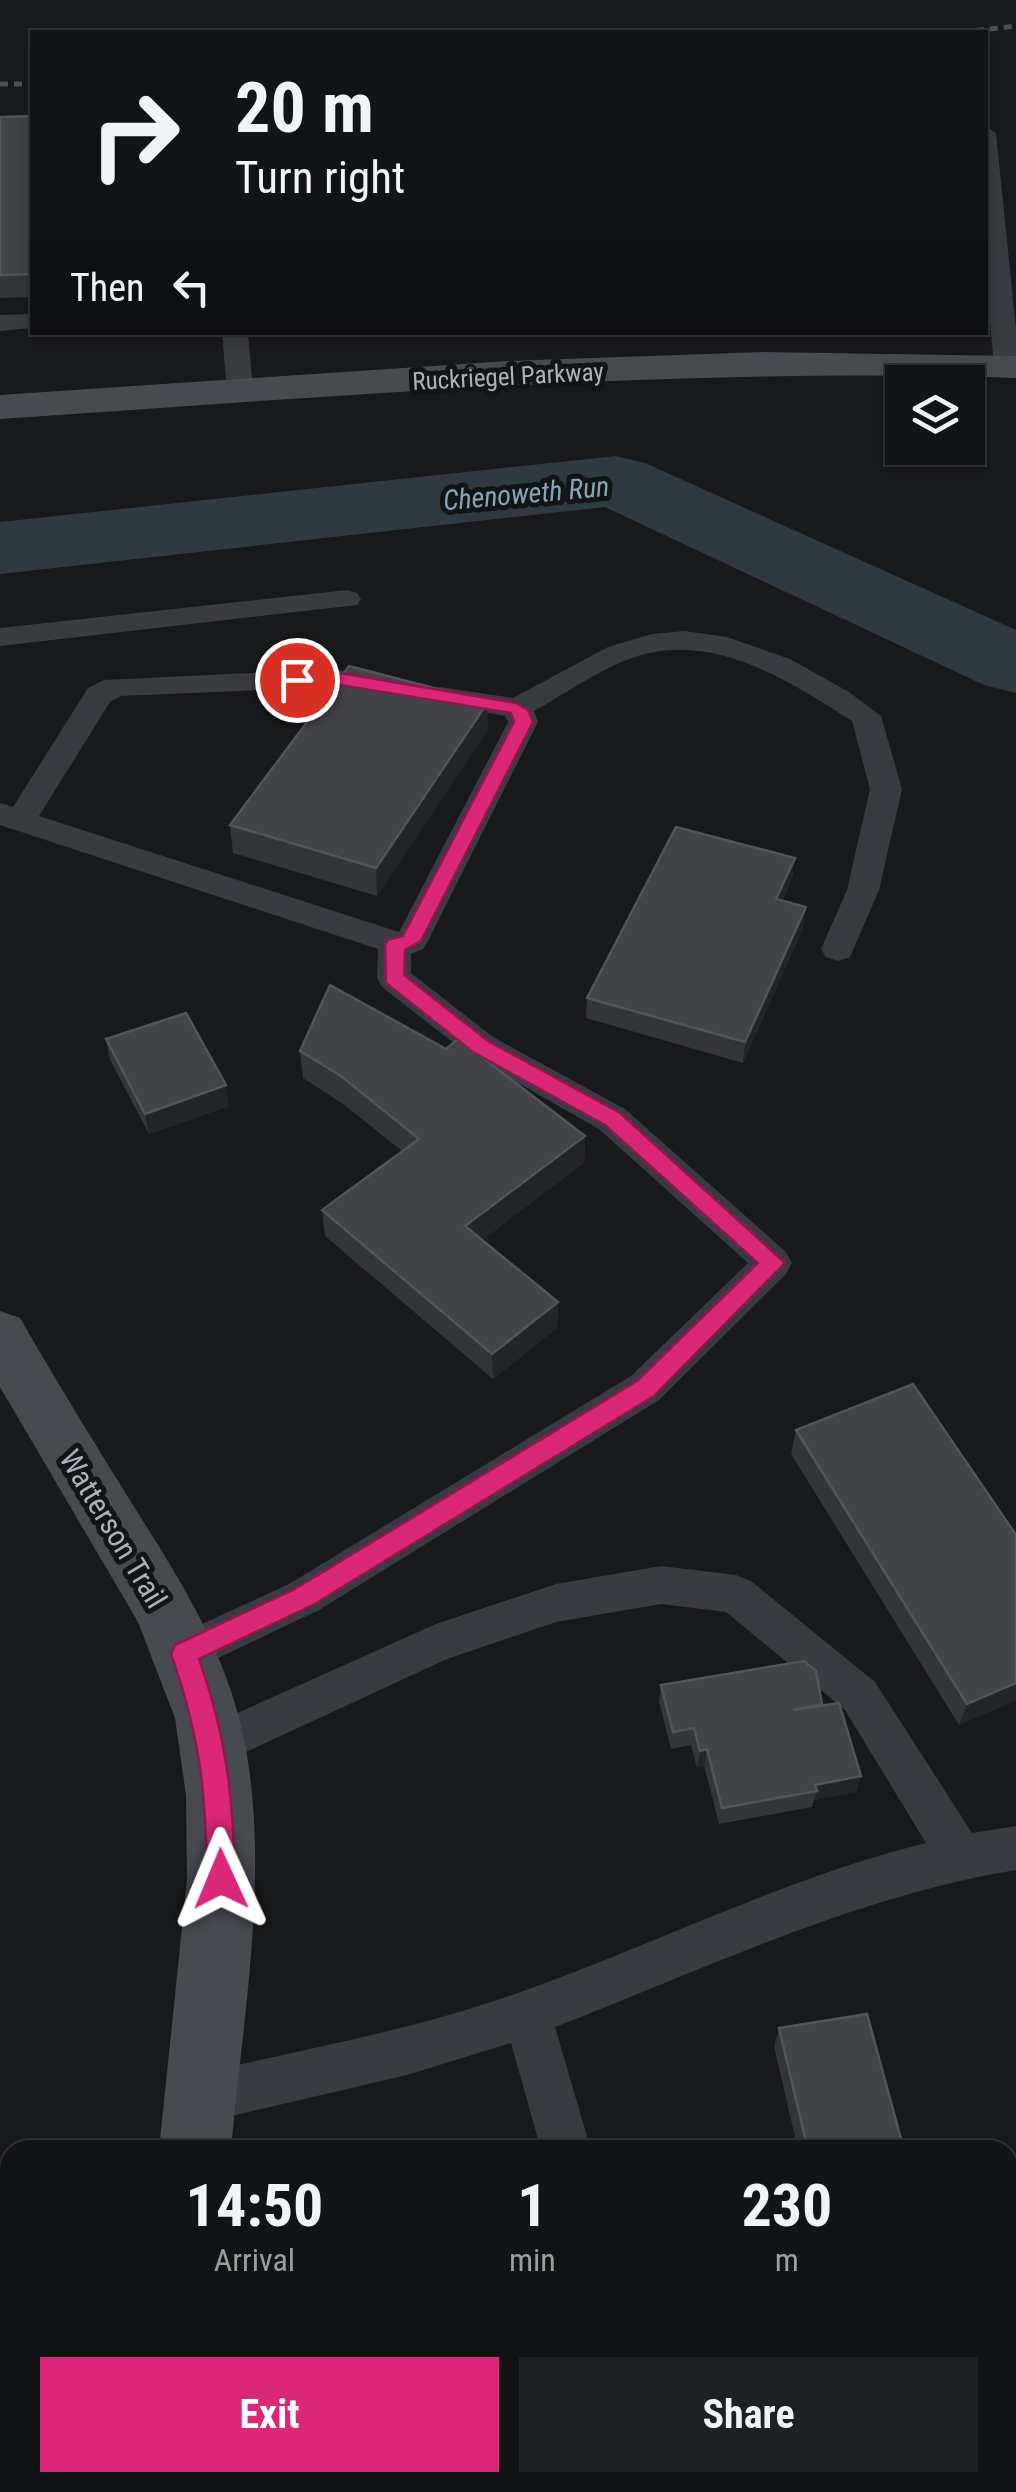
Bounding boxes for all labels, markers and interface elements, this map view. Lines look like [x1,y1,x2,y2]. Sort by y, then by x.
text: 20 m [235,67,374,149]
icon: right [70,70,200,200]
text: Turn right [235,151,405,204]
icon: left [164,260,219,315]
text: Then [70,266,144,310]
street label: Ruckriegel Parkway [412,357,605,396]
map controls [885,365,985,465]
button: layers [885,365,985,465]
water label: Chenoweth Run [442,470,610,517]
pin [255,638,340,723]
icon: arrive [270,653,325,708]
street label: Watterson Trail [52,1443,174,1614]
position arrow [169,1827,273,1931]
text: 14:50 [186,2170,323,2241]
text: 1 [517,2170,548,2241]
text: 230 [741,2170,832,2241]
text: Arrival [214,2241,295,2279]
text: min [509,2241,556,2279]
text: m [775,2241,799,2279]
button: Exit [40,2357,499,2472]
button: Share [519,2357,978,2472]

